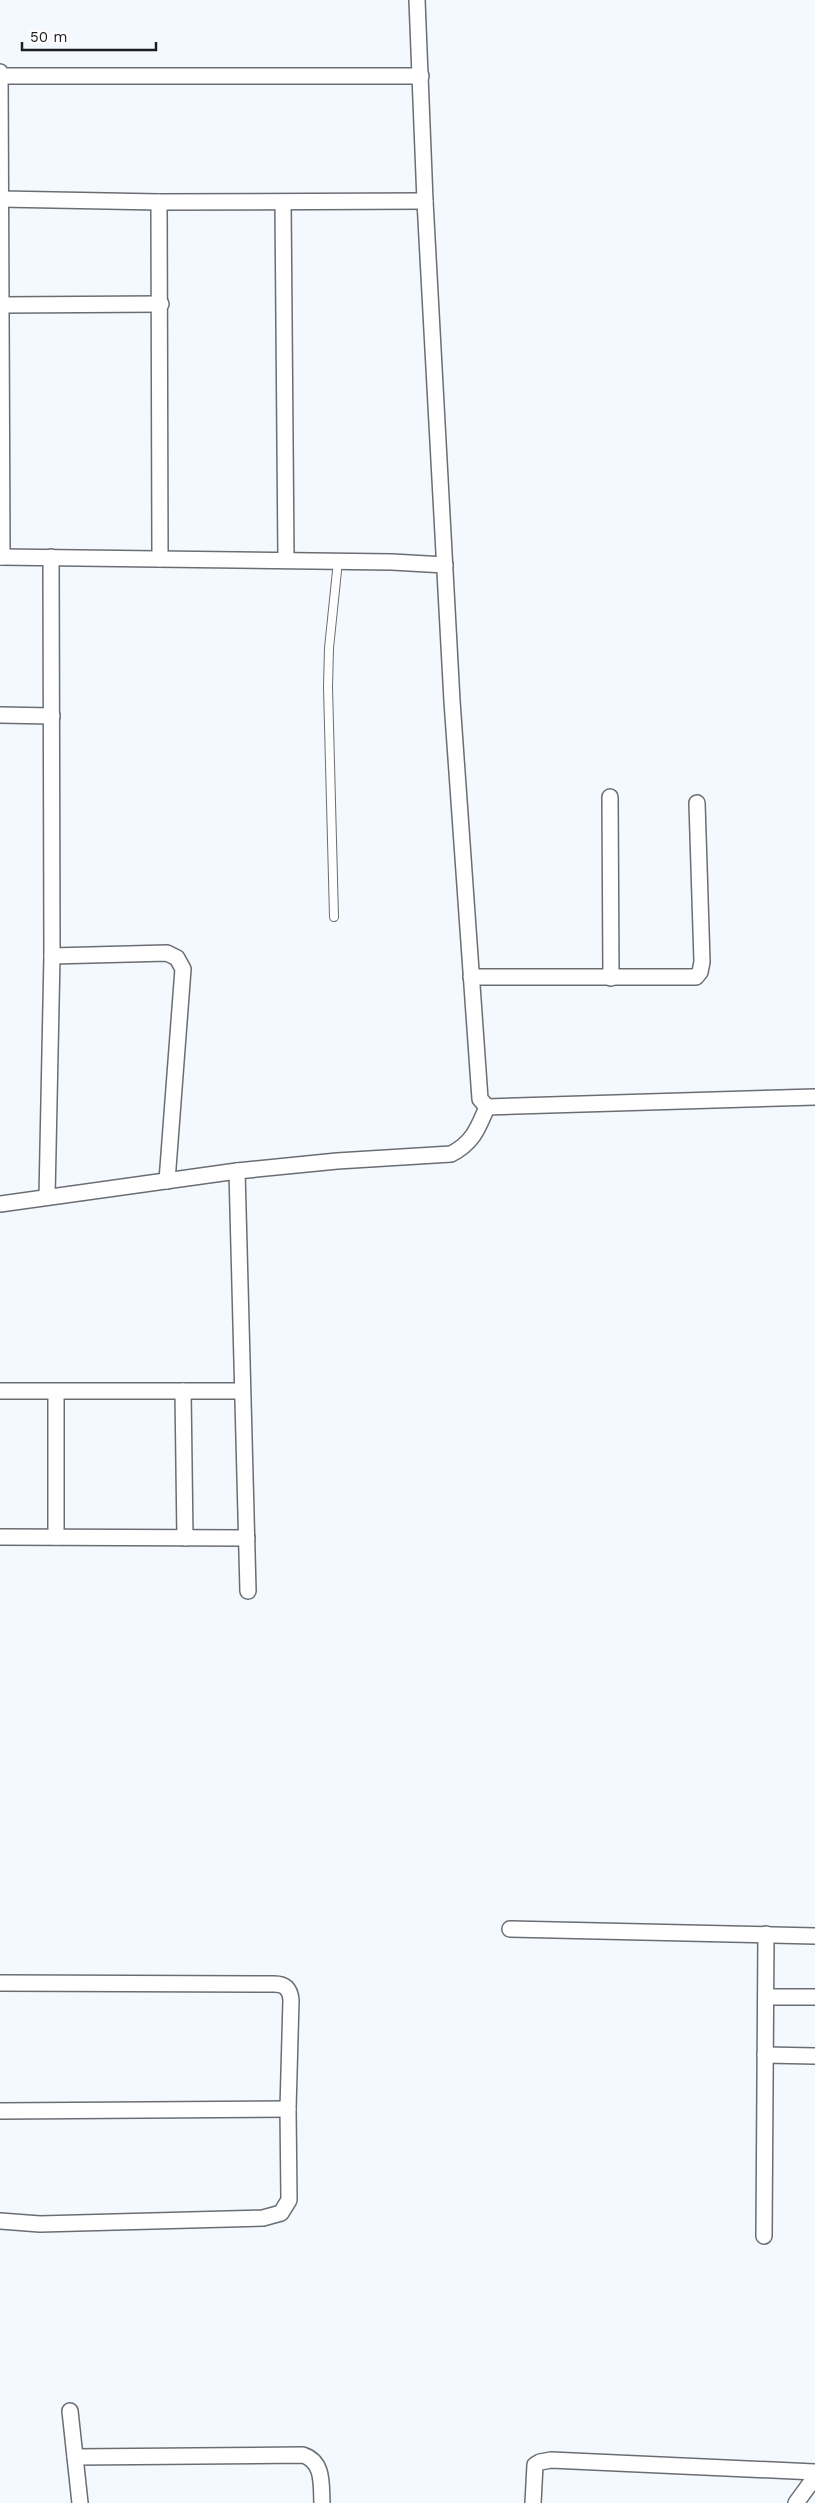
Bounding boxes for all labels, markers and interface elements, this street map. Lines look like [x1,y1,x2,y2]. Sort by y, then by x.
scale bar [22,20,156,52]
text: 50 m [30,28,67,46]

